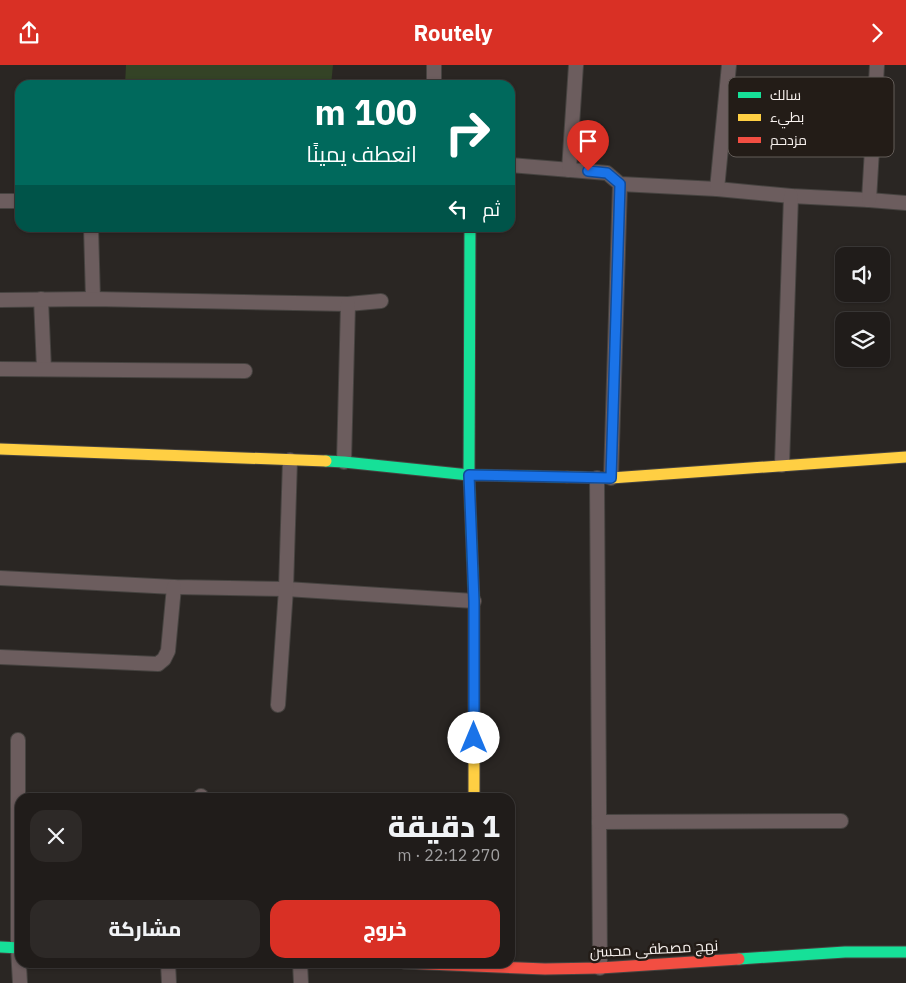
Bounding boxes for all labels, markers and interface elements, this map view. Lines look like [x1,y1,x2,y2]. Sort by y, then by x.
text: Routely [414,18,493,47]
icon: share [15,19,43,47]
icon: forward [863,19,891,47]
legend [728,77,894,157]
text: سالك [770,86,801,104]
text: 100 m [314,89,417,135]
icon: right [435,100,500,165]
text: بطيء [770,108,804,129]
pin [567,120,609,171]
icon: arrive [574,127,602,155]
text: مزدحم [770,131,807,150]
text: انعطف يمينًا [306,139,417,168]
icon: left [444,195,472,223]
text: ثم [482,197,500,221]
map controls [835,247,890,367]
button: sound [835,247,890,302]
button: layers [835,312,890,367]
position arrow [447,711,499,763]
text: 1 دقيقة [388,806,500,845]
button: close [30,810,82,862]
text: 270 m · 22:12 [398,845,500,865]
button: مشاركة [30,900,260,958]
button: خروج [270,900,500,958]
street label: نهج مصطفى محسن [589,936,719,963]

